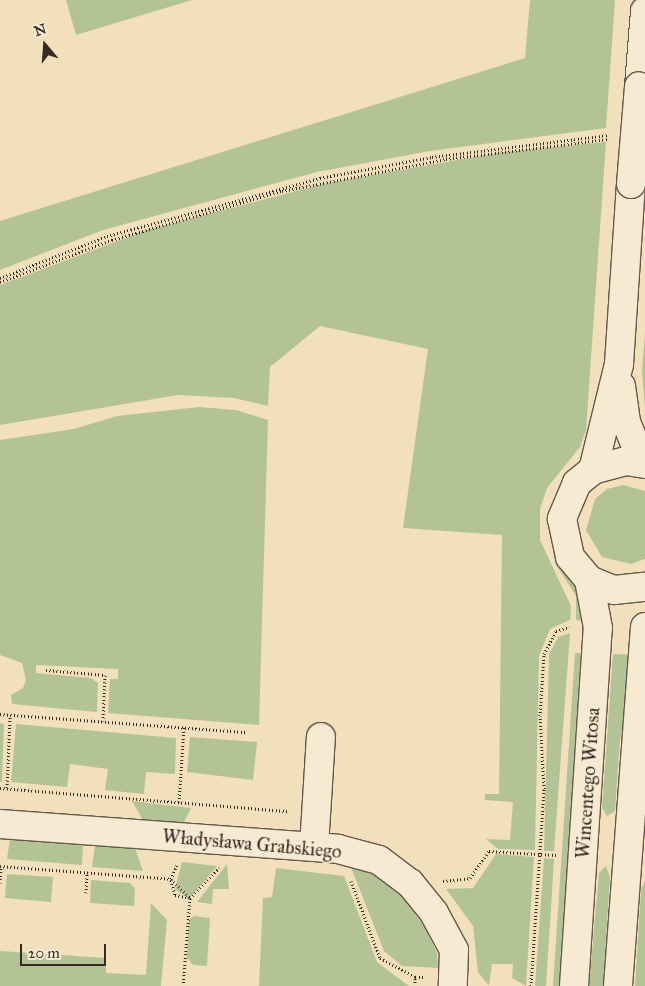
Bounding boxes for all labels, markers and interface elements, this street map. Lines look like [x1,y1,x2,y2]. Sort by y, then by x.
north arrow [20,20,70,70]
text: N [32,20,48,40]
street label: Wincentego Witosa [571,707,605,859]
street label: Władysława Grabskiego [161,825,343,863]
scale bar [22,934,109,966]
text: 20 m [28,944,60,962]

